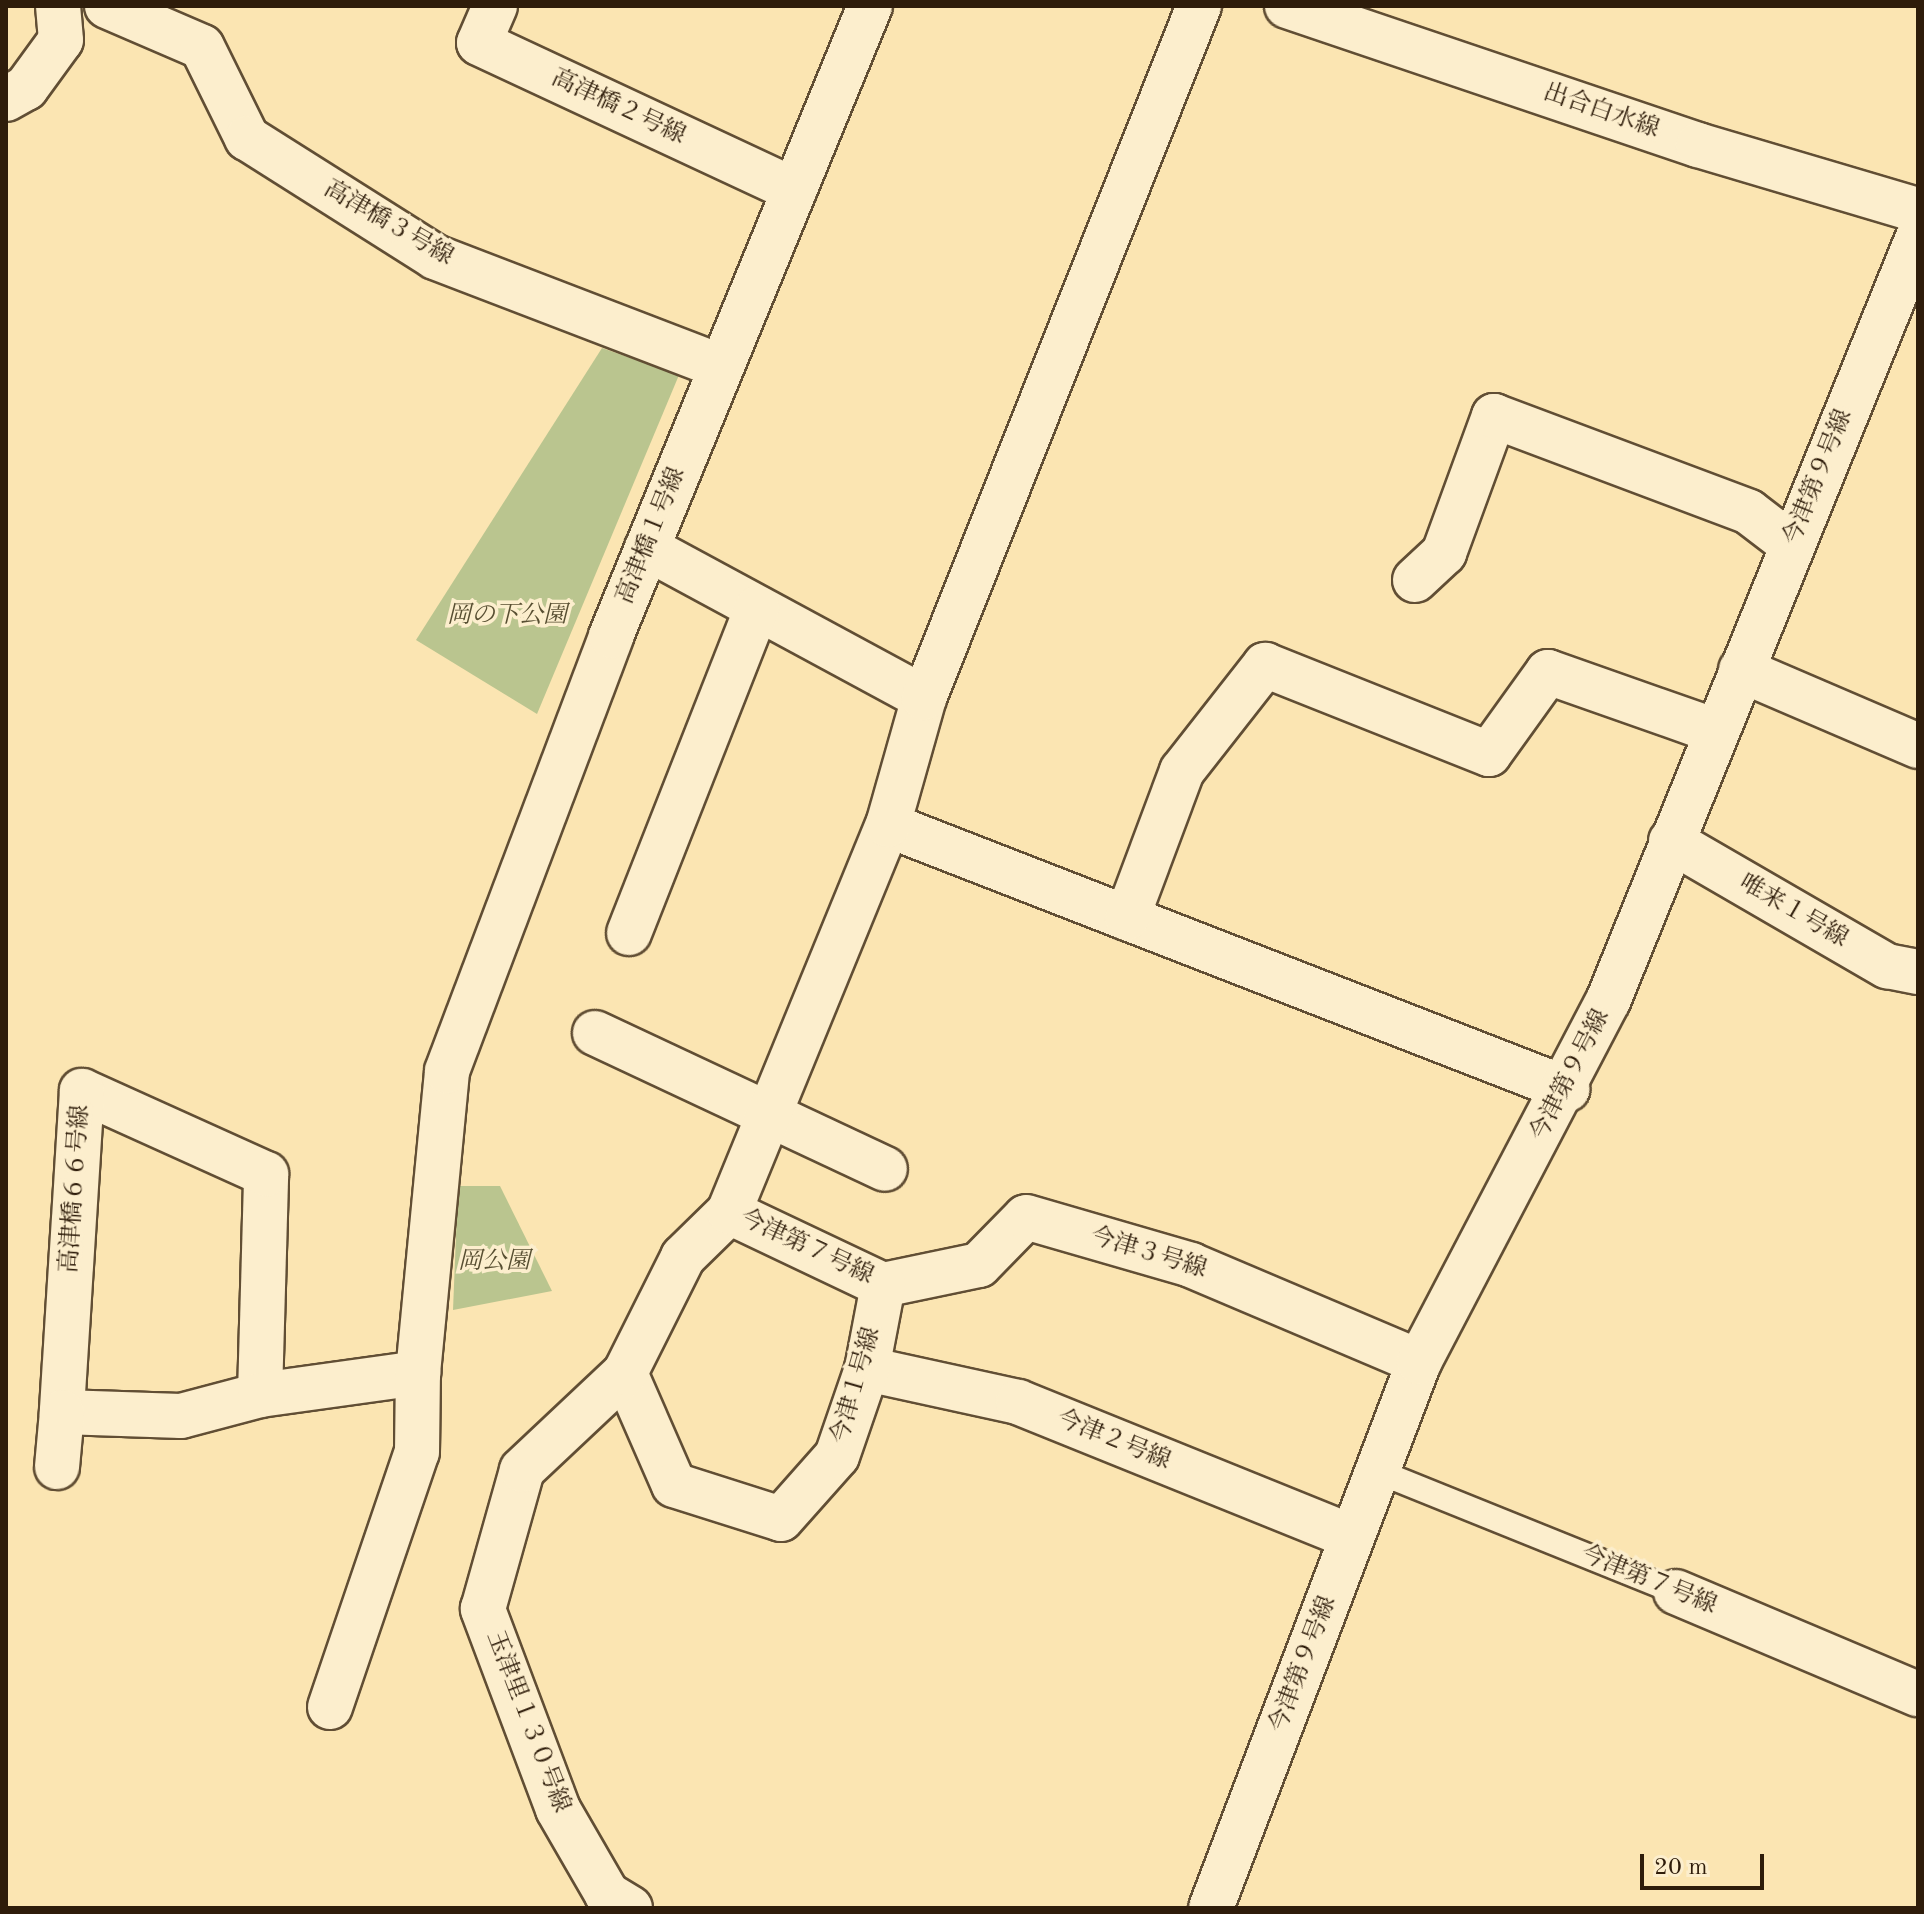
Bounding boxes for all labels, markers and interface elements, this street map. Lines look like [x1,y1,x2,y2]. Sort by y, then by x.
street label: 高津橋２号線 [547,65,689,151]
street label: 出合白水線 [1540,79,1662,145]
street label: 高津橋３号線 [318,176,458,272]
street label: 今津第９号線 [1779,406,1859,550]
street label: 高津橋１号線 [612,464,692,608]
park label: 岡の下公園 [447,603,567,631]
street label: 唯来１号線 [1734,870,1852,954]
street label: 今津第９号線 [1525,1005,1617,1147]
street label: 高津橋６６号線 [56,1104,96,1274]
street label: 今津第７号線 [735,1205,877,1291]
street label: 今津３号線 [1086,1223,1210,1285]
park label: 岡公園 [458,1249,530,1277]
street label: 今津１号線 [827,1324,887,1448]
street label: 今津２号線 [1052,1405,1174,1477]
street label: 今津第７号線 [1576,1541,1720,1621]
street label: 今津第９号線 [1265,1593,1343,1737]
street label: 玉津里１３０号線 [479,1627,575,1817]
scale bar [1644,1838,1768,1888]
text: 20 m [1654,1856,1708,1880]

